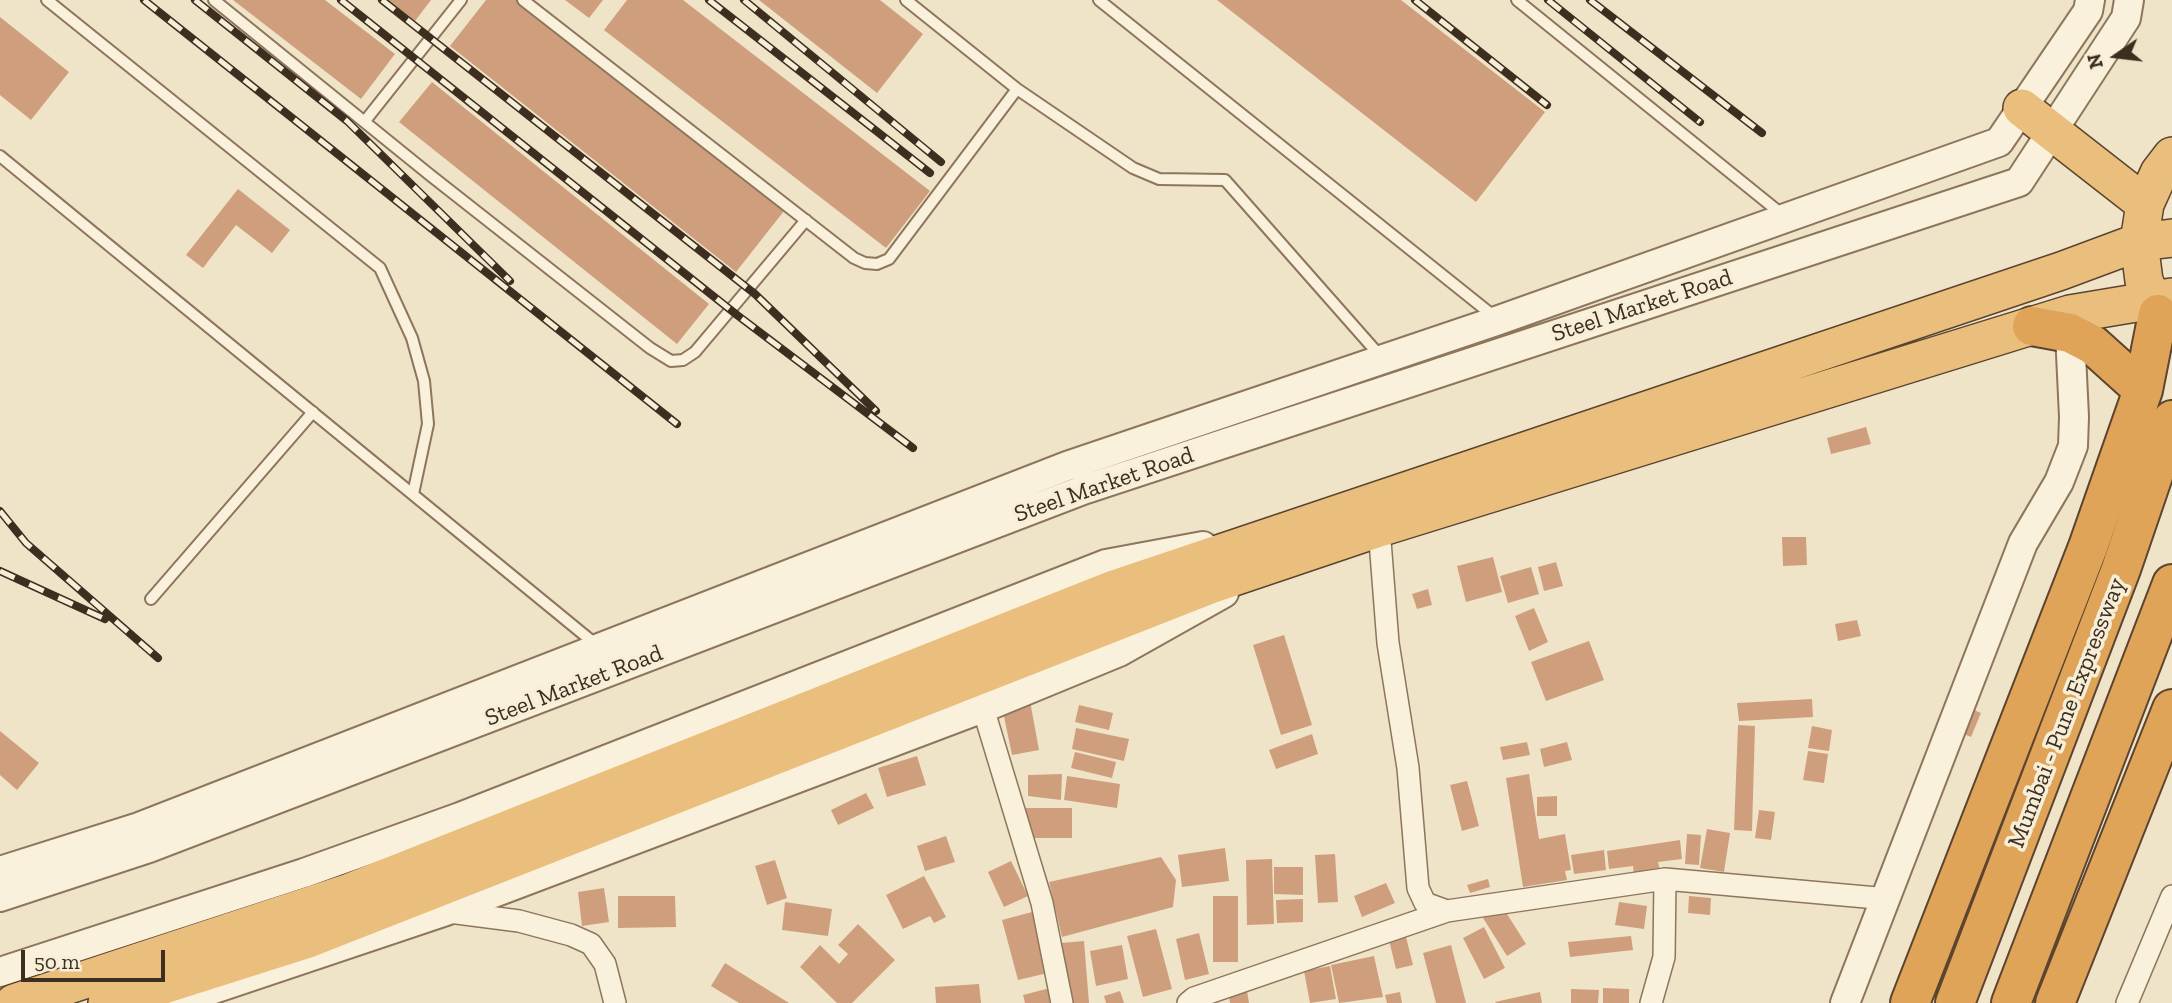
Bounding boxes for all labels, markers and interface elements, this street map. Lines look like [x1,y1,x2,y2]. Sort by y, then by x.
north arrow [2081,21,2151,91]
text: N [2082,51,2108,71]
street label: Steel Market Road [1548,263,1736,349]
street label: Steel Market Road [1011,441,1197,529]
street label: Mumbai - Pune Expressway [2002,574,2132,852]
street label: Steel Market Road [481,639,667,733]
scale bar [24,936,168,980]
text: 50 m [34,949,80,974]

